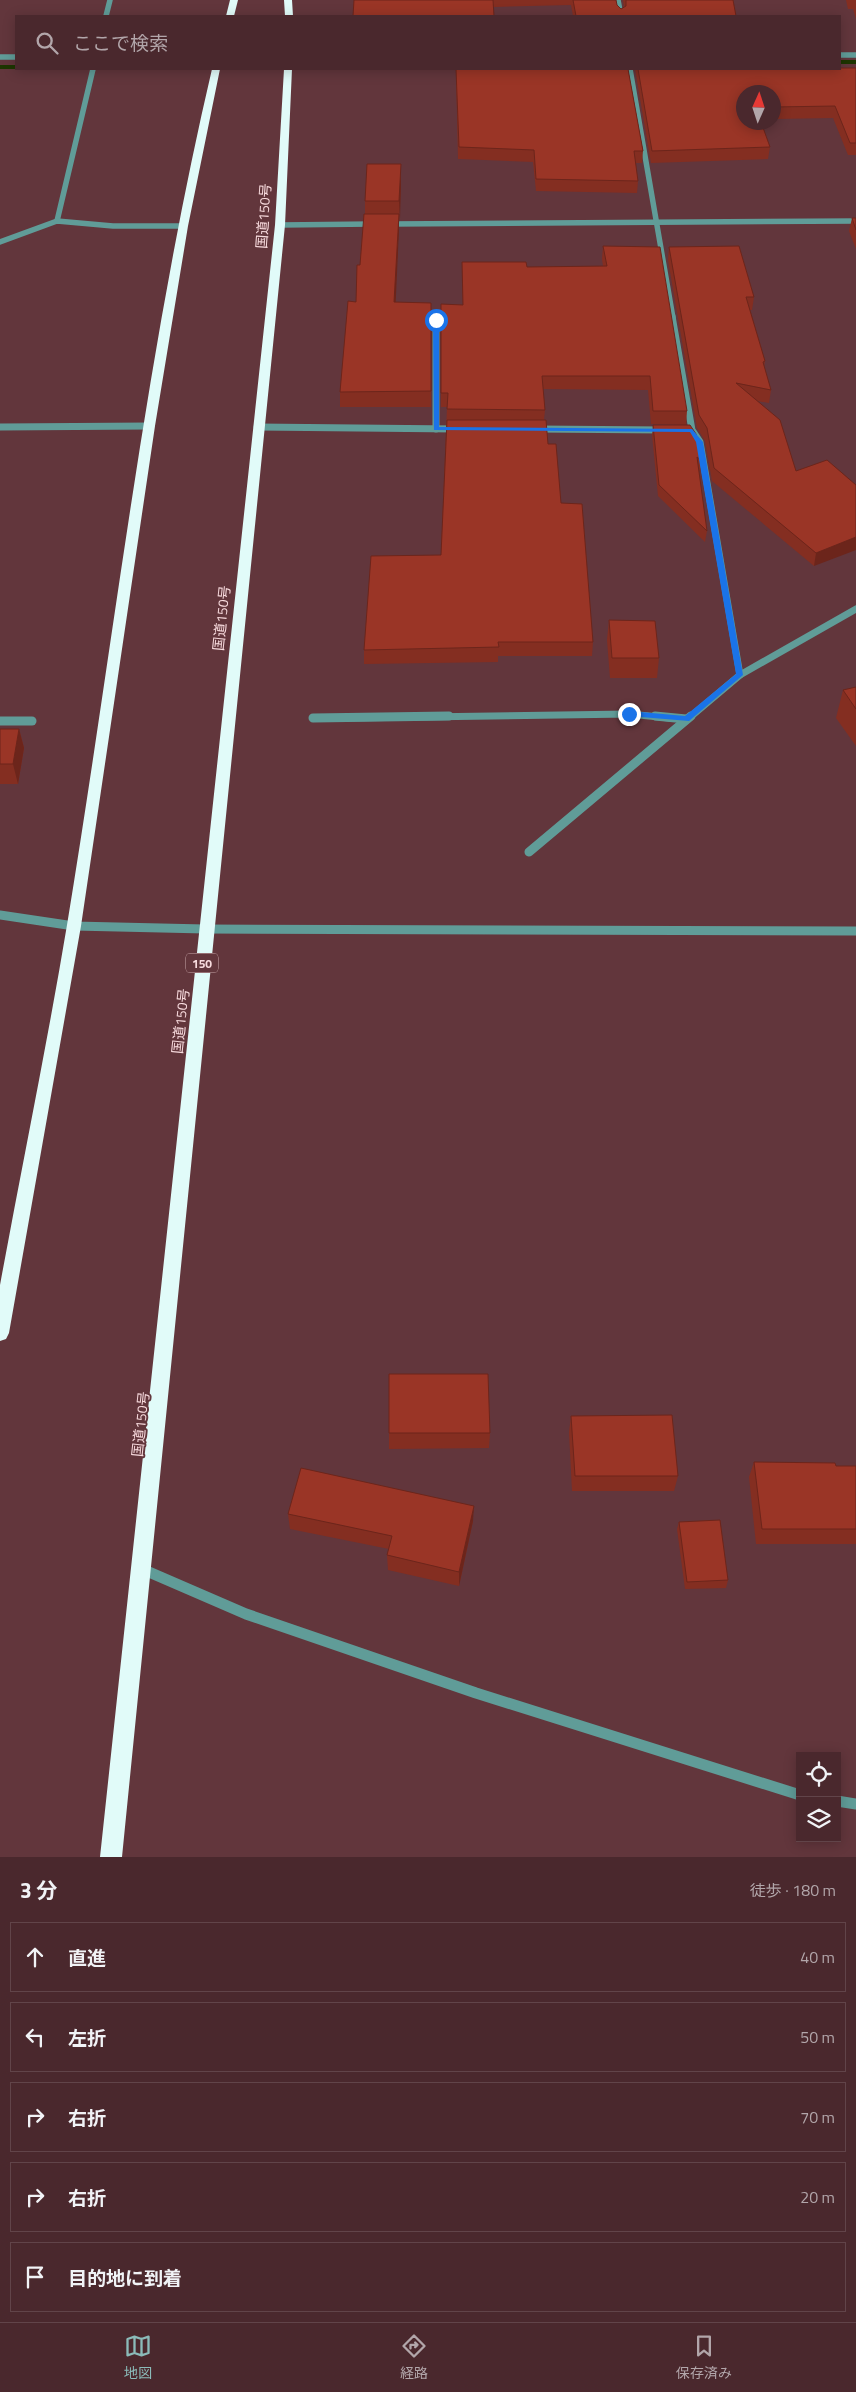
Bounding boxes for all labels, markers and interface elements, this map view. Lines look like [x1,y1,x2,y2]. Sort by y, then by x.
search box [15,15,841,70]
text: ここで検索 [73,28,168,57]
icon: search [33,29,61,57]
north arrow [736,85,781,130]
street label: 国道150号 [250,183,276,249]
route start [425,309,448,332]
street label: 国道150号 [207,584,235,652]
route end [618,703,641,726]
road number: 150 [186,954,218,972]
street label: 国道150号 [166,987,194,1055]
street label: 国道150号 [126,1390,154,1458]
map controls [796,1752,841,1842]
button: locate [796,1752,841,1797]
button: layers [796,1797,841,1842]
text: 3 分 [20,1874,57,1906]
text: 徒歩 · 180 m [750,1878,836,1902]
icon: ahead [21,1943,49,1971]
text: 直進 [68,1943,106,1972]
text: 40 m [800,1945,835,1969]
icon: left [21,2023,49,2051]
text: 左折 [68,2023,106,2052]
text: 50 m [800,2025,835,2049]
icon: right [21,2103,49,2131]
text: 右折 [68,2103,106,2132]
text: 70 m [800,2105,835,2129]
icon: right [21,2183,49,2211]
text: 右折 [68,2183,106,2212]
text: 20 m [800,2185,835,2209]
icon: arrive [21,2263,49,2291]
text: 目的地に到着 [68,2263,182,2292]
tab: 地図 [124,2332,152,2383]
tab: 経路 [400,2332,428,2383]
tab: 保存済み [676,2332,732,2383]

